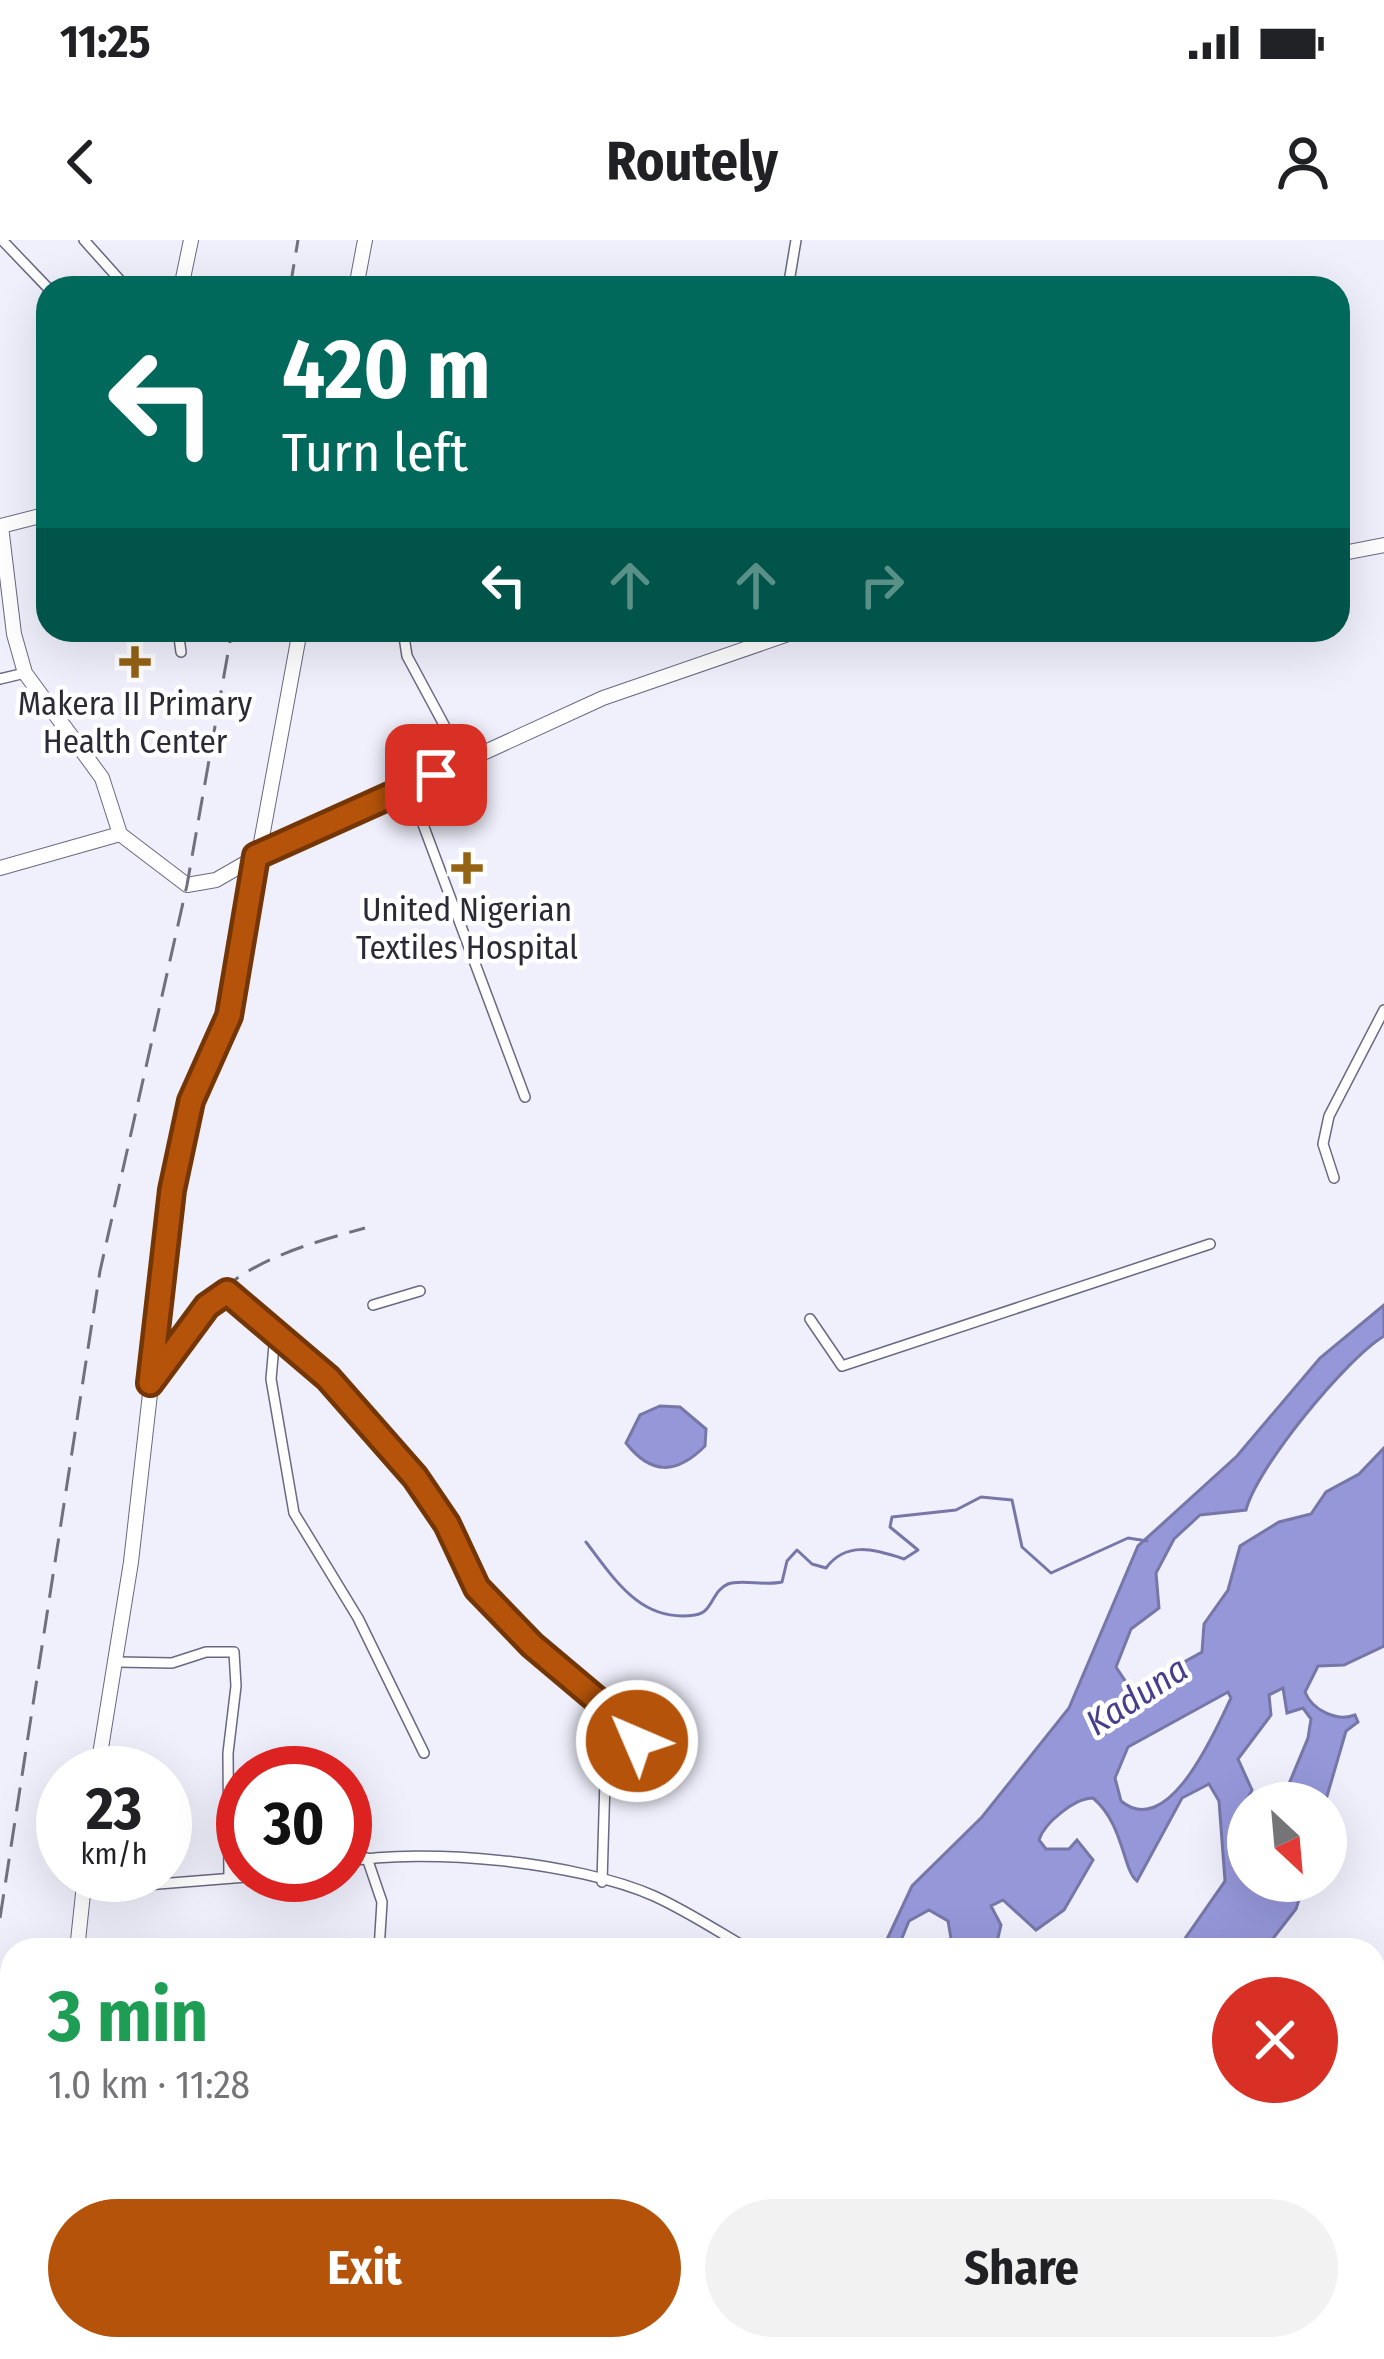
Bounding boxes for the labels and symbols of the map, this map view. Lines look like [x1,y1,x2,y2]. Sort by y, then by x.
marker: Makera II Primary Health Center [119,646,151,678]
place label: Makera II Primary Health Center [18,684,253,762]
pin [385,724,487,826]
marker: United Nigerian Textiles Hospital [451,852,483,884]
place label: United Nigerian Textiles Hospital [356,890,578,968]
water label: Kaduna [1078,1647,1196,1745]
position arrow [574,1678,700,1804]
speed limit sign: 30 [216,1746,372,1902]
north arrow [1227,1782,1347,1902]

